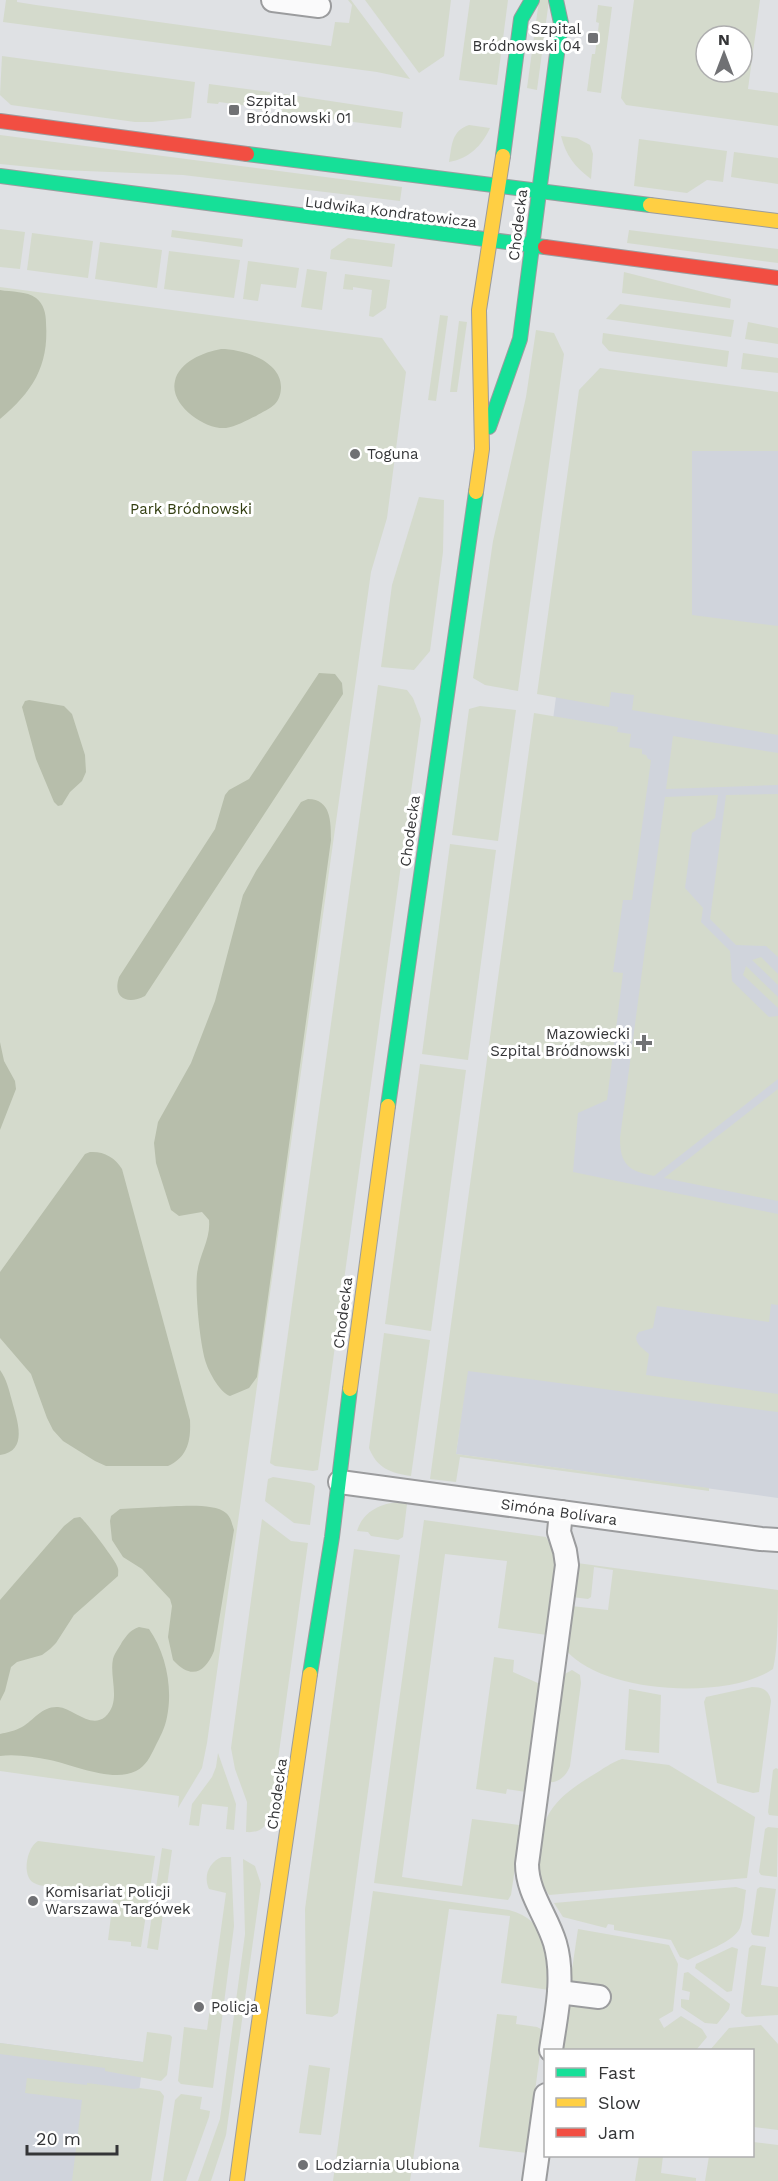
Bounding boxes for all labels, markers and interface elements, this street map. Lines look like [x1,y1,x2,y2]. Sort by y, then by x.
place label: Szpital Bródnowski 04 [472,20,581,55]
north arrow [694,24,754,84]
text: N [718,30,730,49]
marker: Szpital Bródnowski 04 [586,31,600,45]
place label: Szpital Bródnowski 01 [246,92,351,127]
marker: Szpital Bródnowski 01 [227,103,241,117]
street label: Chodecka [505,188,531,262]
street label: Ludwika Kondratowicza [304,193,478,232]
place label: Toguna [367,445,419,463]
marker: Toguna [348,447,362,461]
park label: Park Bródnowski [130,500,252,518]
street label: Chodecka [396,794,424,868]
place label: Mazowiecki Szpital Bródnowski [490,1025,630,1060]
marker: Mazowiecki Szpital Bródnowski [635,1034,653,1052]
street label: Chodecka [330,1276,356,1350]
street label: Simóna Bolívara [500,1495,619,1529]
street label: Chodecka [263,1757,291,1831]
place label: Komisariat Policji Warszawa Targówek [45,1883,191,1918]
marker: Komisariat Policji Warszawa Targówek [26,1894,40,1908]
place label: Policja [211,1998,259,2016]
marker: Policja [192,2000,206,2014]
legend [544,2049,754,2157]
text: Fast [598,2062,636,2083]
text: Slow [598,2092,641,2113]
scale bar [27,2118,117,2156]
text: Jam [598,2122,635,2143]
text: 20 m [36,2128,81,2149]
place label: Lodziarnia Ulubiona [315,2156,460,2174]
marker: Lodziarnia Ulubiona [296,2158,310,2172]

